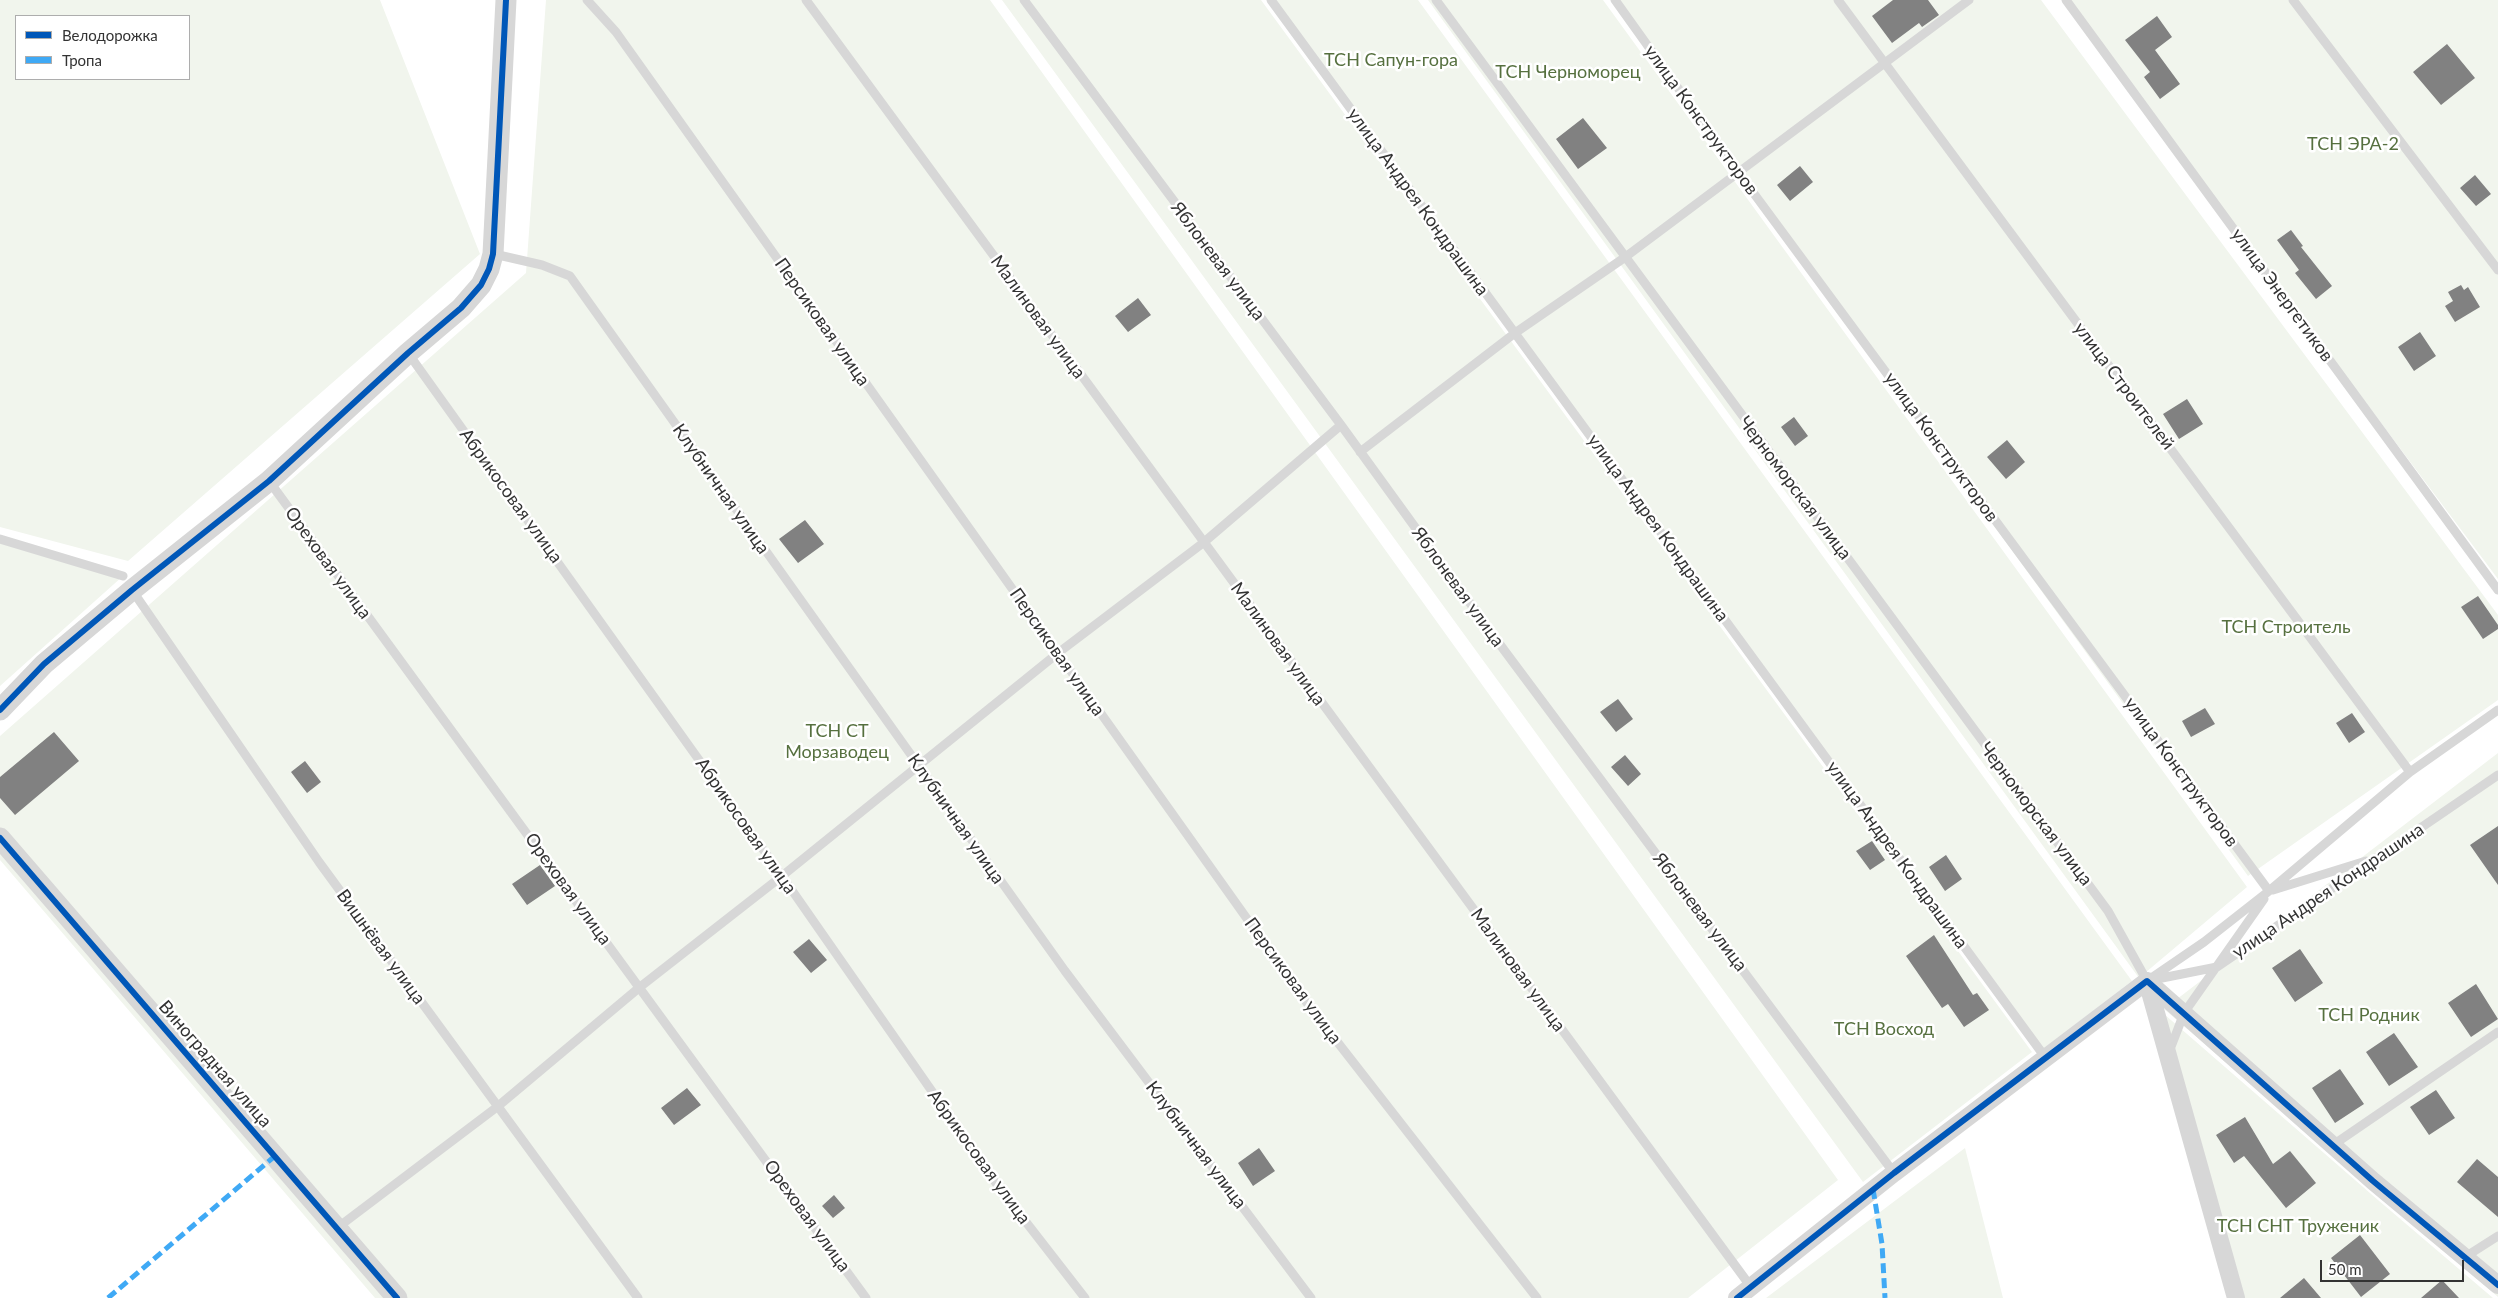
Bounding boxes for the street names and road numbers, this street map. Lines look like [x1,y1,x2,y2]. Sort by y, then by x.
street label: улица Конструкторов [1639,41,1763,199]
street label: улица Андрея Кондрашина [1343,104,1493,300]
street label: Яблоневая улица [1166,197,1270,325]
street label: улица Энергетиков [2226,224,2338,366]
street label: Малиновая улица [986,251,1090,383]
street label: Персиковая улица [770,254,874,390]
street label: улица Строителей [2069,318,2179,454]
street label: улица Конструкторов [1879,368,2003,526]
street label: Черноморская улица [1734,412,1856,564]
street label: Клубничная улица [668,420,774,558]
street label: Абрикосовая улица [455,425,567,567]
street label: улица Андрея Кондрашина [1583,430,1733,626]
street label: Ореховая улица [280,503,376,623]
street label: Яблоневая улица [1407,523,1509,651]
street label: Малиновая улица [1226,578,1330,710]
street label: Персиковая улица [1005,584,1109,720]
street label: улица Конструкторов [2119,693,2243,851]
street label: Черноморская улица [1975,738,2097,890]
street label: Клубничная улица [903,750,1009,888]
street label: Абрикосовая улица [691,754,801,898]
street label: улица Андрея Кондрашина [1822,757,1972,953]
street label: улица Андрея Кондрашина [2228,819,2428,963]
street label: Ореховая улица [520,829,616,949]
street label: Яблоневая улица [1648,848,1752,976]
street label: Вишнёвая улица [332,885,430,1009]
street label: Малиновая улица [1466,904,1570,1036]
street label: Персиковая улица [1240,913,1346,1049]
street label: Виноградная улица [154,996,276,1132]
street label: Клубничная улица [1141,1077,1251,1213]
street label: Абрикосовая улица [923,1086,1035,1228]
street label: Ореховая улица [759,1156,855,1276]

